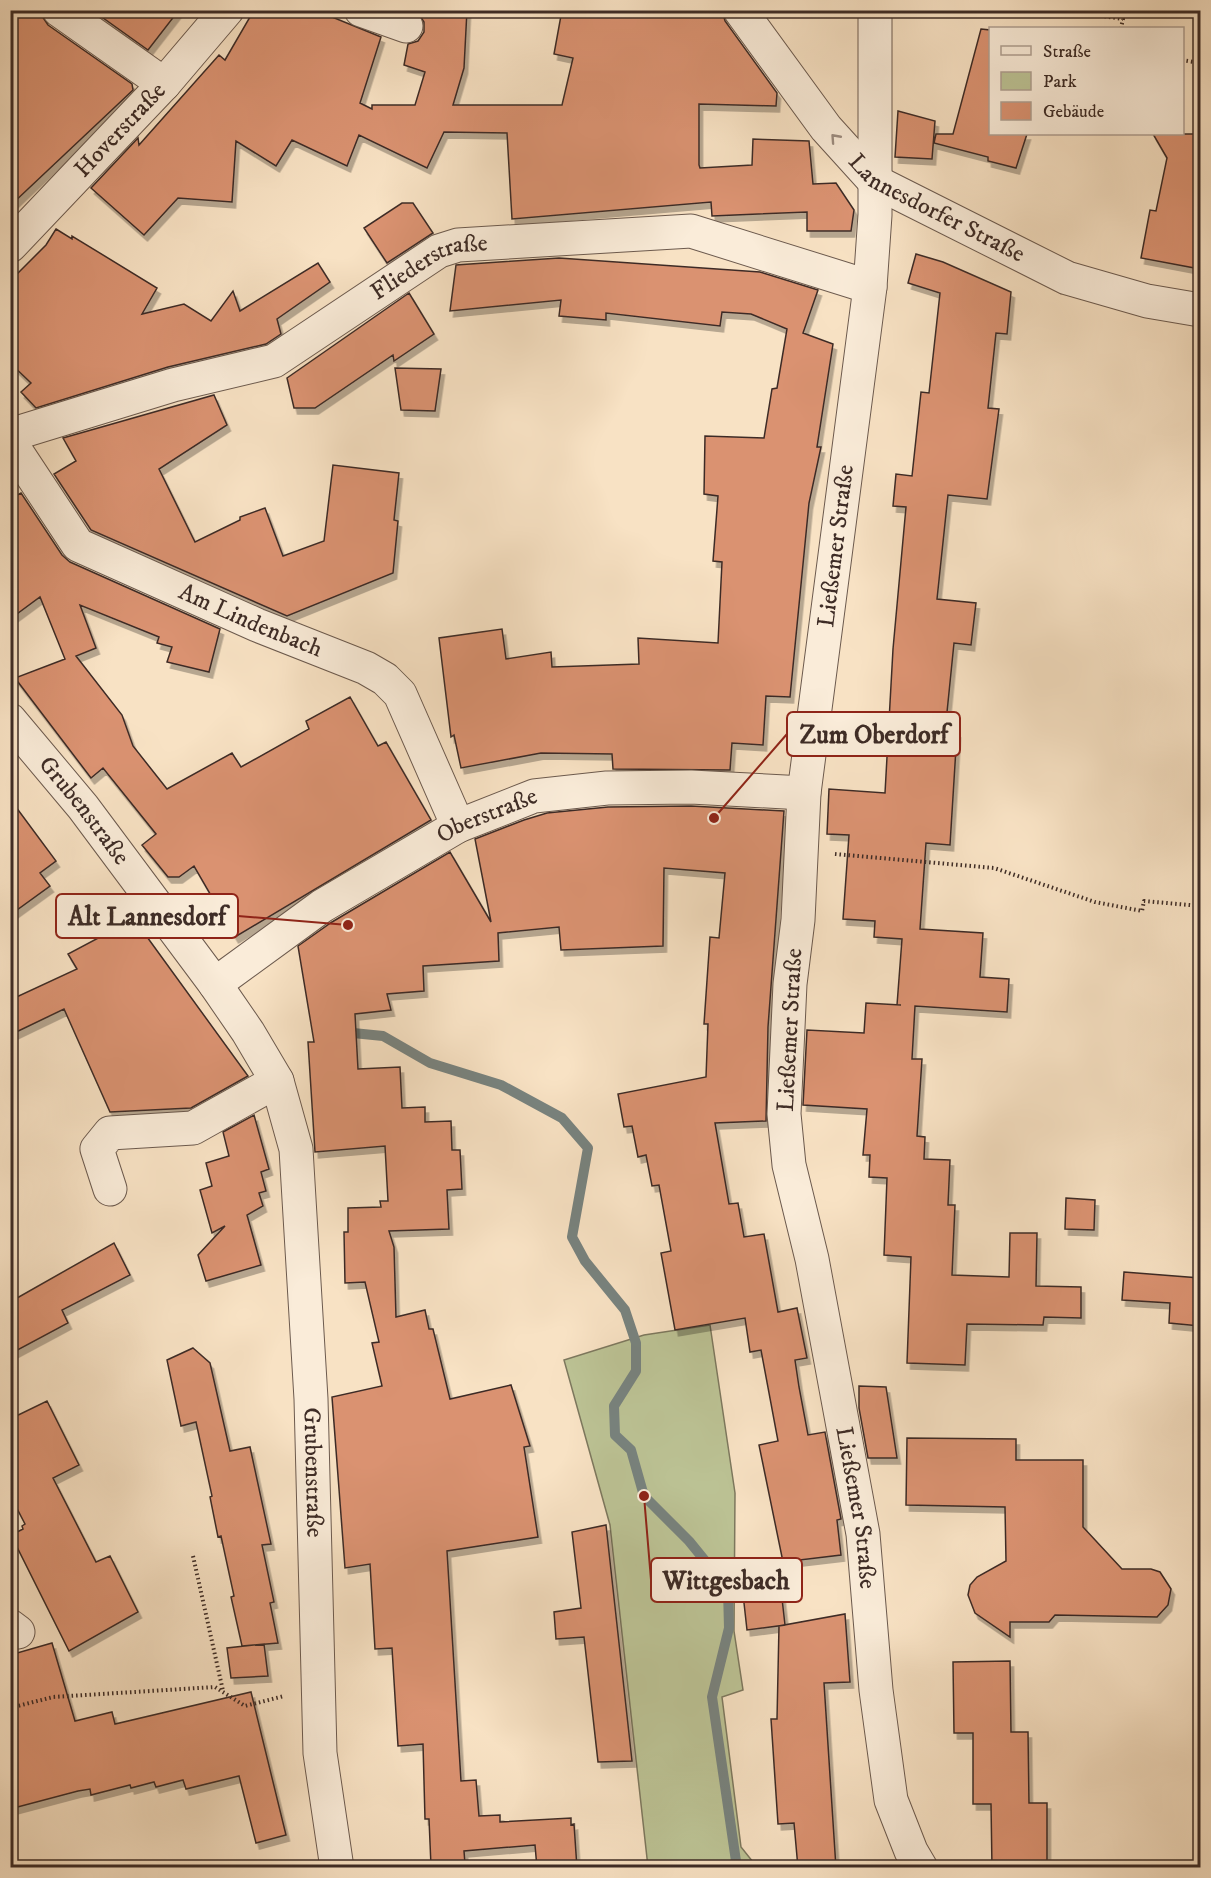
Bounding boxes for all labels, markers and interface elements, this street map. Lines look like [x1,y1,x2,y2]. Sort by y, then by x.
legend [989,27,1184,135]
text: Straße [1043,41,1091,63]
text: Park [1043,71,1077,93]
street label: Hoverstraße [68,76,173,184]
text: Gebäude [1043,101,1104,123]
one-way arrow [831,134,842,144]
street label: Lannesdorfer Straße [842,147,1030,269]
street label: Fliederstraße [365,228,488,307]
street label: Ließemer Straße [811,463,861,629]
street label: Am Lindenbach [174,577,327,664]
callout: Zum Oberdorf [787,712,960,756]
text: Zum Oberdorf [800,719,953,752]
street label: Grubenstraße [32,750,136,871]
street label: Oberstraße [431,781,542,850]
callout: Alt Lannesdorf [56,894,238,938]
text: Alt Lannesdorf [67,901,231,934]
street label: Ließemer Straße [771,947,809,1113]
street label: Grubenstraße [296,1407,330,1538]
street label: Ließemer Straße [828,1424,883,1590]
callout: Wittgesbach [651,1558,802,1602]
text: Wittgesbach [661,1565,790,1598]

